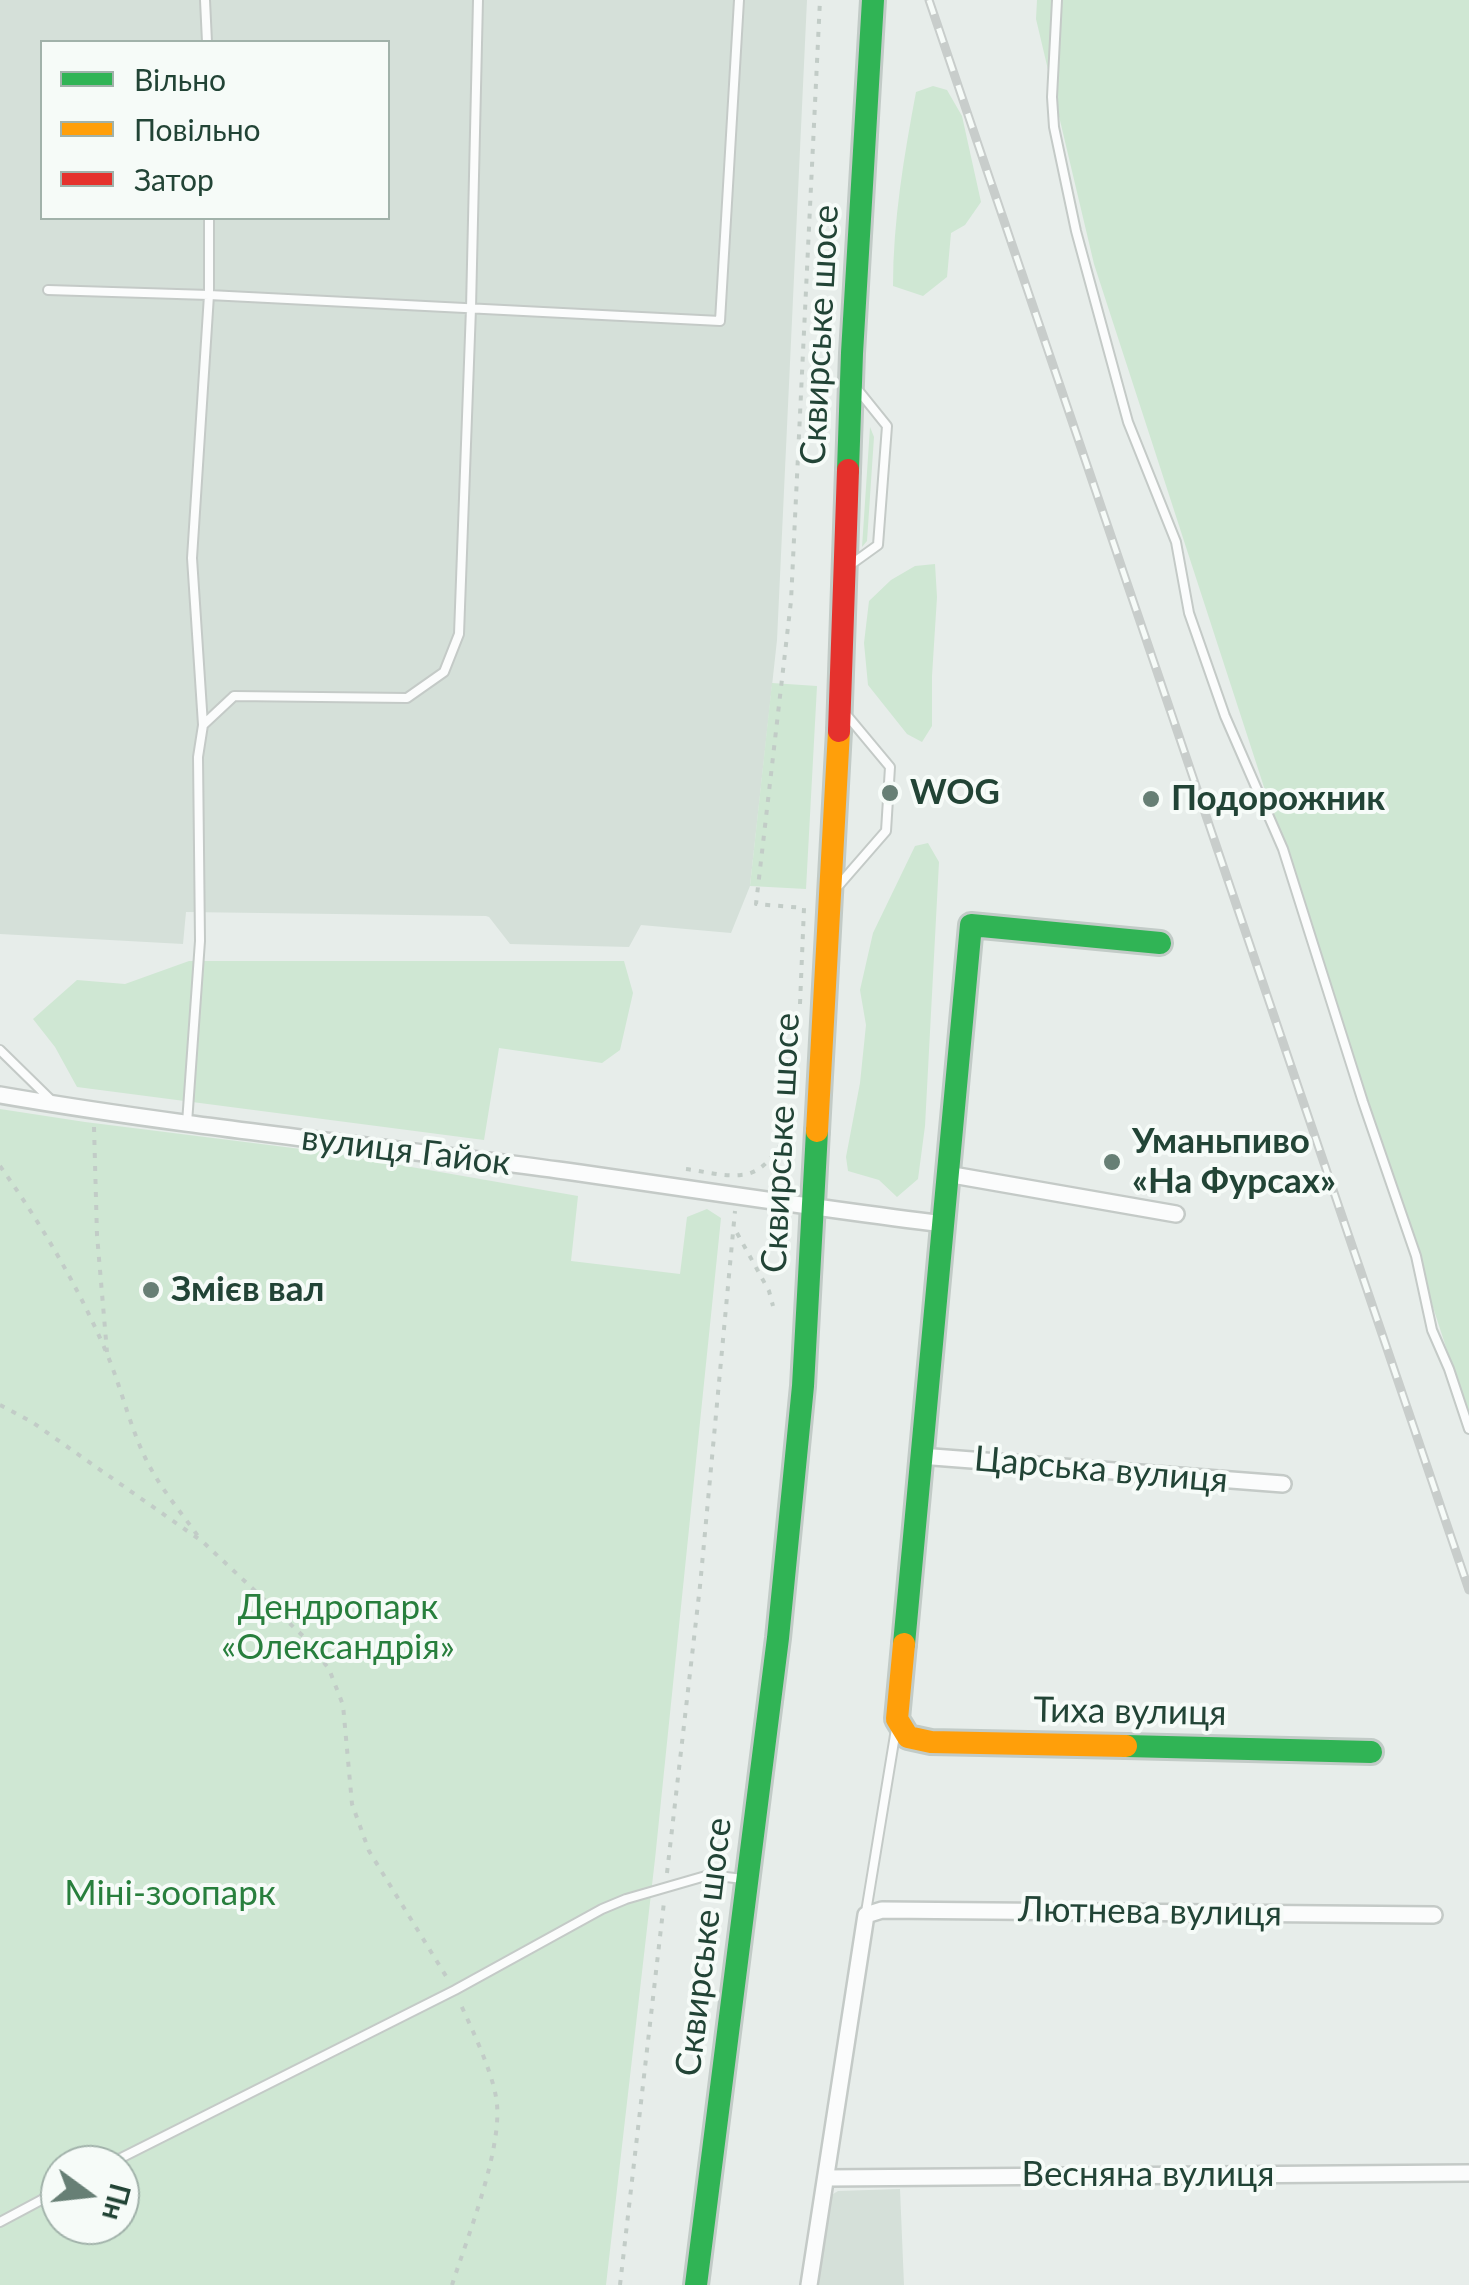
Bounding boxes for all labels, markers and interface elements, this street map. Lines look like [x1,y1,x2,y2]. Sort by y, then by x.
legend [40,40,390,220]
text: Вільно [134,61,226,97]
text: Повільно [134,111,261,147]
text: Затор [134,161,214,197]
street label: Сквирське шосе [792,204,848,466]
place label: WOG [910,772,1000,814]
place label: Подорожник [1171,778,1385,820]
marker: WOG [879,782,901,804]
marker: Подорожник [1140,788,1162,810]
street label: Сквирське шосе [753,1012,809,1274]
street label: вулиця Гайок [299,1117,513,1185]
place label: Уманьпиво «На Фурсах» [1132,1121,1336,1203]
marker: Уманьпиво «На Фурсах» [1101,1151,1123,1173]
place label: Змієв вал [171,1269,324,1311]
marker: Змієв вал [140,1279,162,1301]
street label: Царська вулиця [972,1438,1230,1502]
park label: Дендропарк «Олександрія» [221,1587,455,1669]
street label: Тиха вулиця [1033,1689,1227,1735]
street label: Сквирське шосе [667,1815,741,2079]
park label: Міні-зоопарк [64,1873,276,1915]
street label: Лютнева вулиця [1018,1889,1282,1935]
north arrow [40,2145,140,2245]
street label: Весняна вулиця [1022,2154,1274,2196]
text: Пн [96,2180,138,2224]

